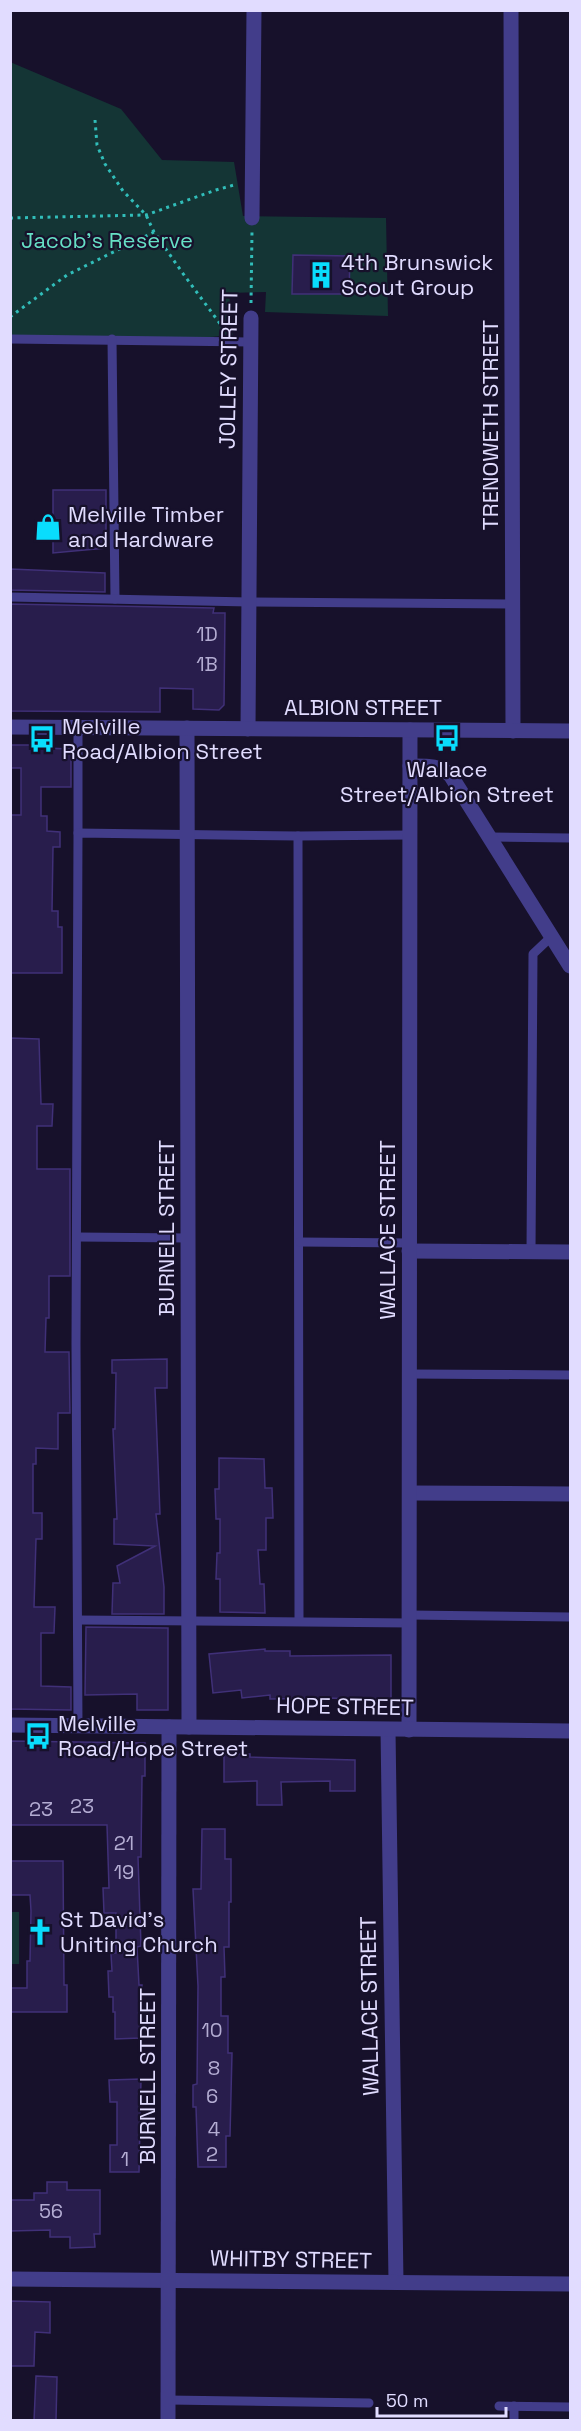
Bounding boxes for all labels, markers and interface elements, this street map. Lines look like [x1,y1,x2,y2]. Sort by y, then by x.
park label: Jacob's Reserve [21,226,193,254]
place label: 4th Brunswick Scout Group [341,248,493,301]
building icon: 4th Brunswick Scout Group [306,260,336,290]
street label: JOLLEY STREET [213,289,243,449]
street label: TRENOWETH STREET [476,320,504,530]
place label: Melville Timber and Hardware [68,500,224,553]
shop icon: Melville Timber and Hardware [33,512,63,542]
house number: 1D [196,621,218,647]
house number: 1B [196,651,218,677]
street label: ALBION STREET [284,693,442,721]
place label: Melville Road/Albion Street [62,712,263,765]
bus stop icon: Wallace Street/Albion Street [432,723,462,753]
bus stop icon: Melville Road/Albion Street [27,724,57,754]
place label: Wallace Street/Albion Street [340,755,554,808]
street label: BURNELL STREET [152,1140,180,1316]
street label: WALLACE STREET [373,1140,401,1320]
street label: HOPE STREET [276,1691,414,1721]
place label: Melville Road/Hope Street [58,1709,248,1762]
bus stop icon: Melville Road/Hope Street [23,1721,53,1751]
house number: 23 [70,1793,94,1819]
house number: 23 [29,1796,53,1822]
house number: 21 [114,1830,134,1856]
house number: 19 [114,1859,134,1885]
place label: St David's Uniting Church [60,1905,218,1958]
street label: WALLACE STREET [353,1916,385,2096]
church icon: St David's Uniting Church [25,1917,55,1947]
street label: BURNELL STREET [133,1988,161,2164]
house number: 10 [201,2017,223,2043]
house number: 8 [208,2055,220,2081]
house number: 6 [206,2083,218,2109]
house number: 4 [208,2116,220,2142]
house number: 2 [206,2141,218,2167]
house number: 1 [121,2146,129,2172]
house number: 56 [39,2198,63,2224]
street label: WHITBY STREET [210,2244,372,2274]
scale bar [377,2380,506,2418]
text: 50 m [386,2389,428,2412]

